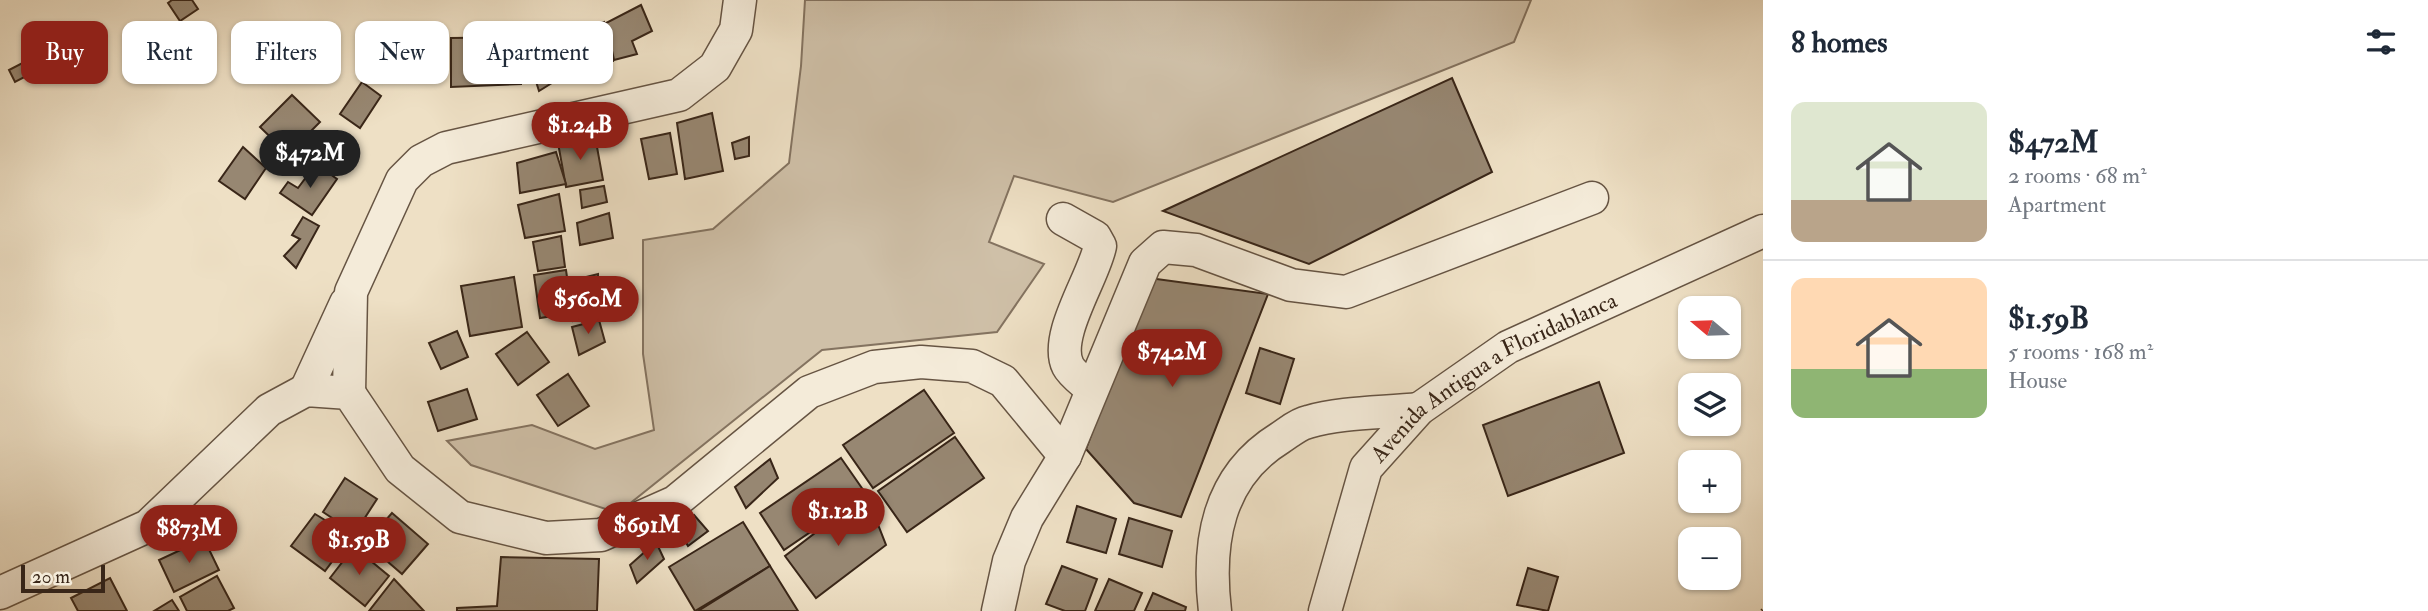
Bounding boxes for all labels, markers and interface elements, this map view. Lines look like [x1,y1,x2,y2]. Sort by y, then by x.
chip: Buy [21,21,108,84]
chip: Rent [122,21,217,84]
chip: Filters [231,21,341,84]
chip: New [355,21,449,84]
chip: Apartment [463,21,613,84]
icon: filters [2362,23,2400,61]
text: 8 homes [1791,24,1888,61]
pin: $1.24B [523,102,637,162]
text: $1.24B [548,110,612,139]
text: $472M [2008,124,2098,161]
pin: $472M [261,130,359,190]
icon: home [1847,130,1931,214]
text: $472M [275,138,345,167]
text: 2 rooms · 68 m² [2008,161,2147,190]
text: Apartment [2008,190,2106,219]
pin: $560M [539,276,637,336]
text: $560M [554,284,622,313]
street label: Avenida Antigua a Floridablanca [1364,285,1622,469]
north arrow [1678,296,1741,359]
map controls [1678,296,1741,590]
text: $1.59B [2008,300,2089,337]
icon: home [1847,306,1931,390]
pin: $742M [1123,330,1221,389]
text: $742M [1137,337,1207,366]
text: 5 rooms · 168 m² [2008,337,2153,366]
text: House [2008,366,2067,395]
button: layers [1678,373,1741,436]
button: + [1678,450,1741,513]
pin: $1.12B [781,489,895,548]
text: $1.12B [808,496,868,525]
pin: $691M [598,503,696,562]
pin: $873M [140,505,238,565]
text: $691M [614,510,680,539]
text: $873M [156,513,222,542]
pin: $1.59B [302,518,416,577]
text: $1.59B [328,525,390,554]
button: − [1678,527,1741,590]
scale bar [21,562,105,594]
text: 20 m [32,565,70,589]

